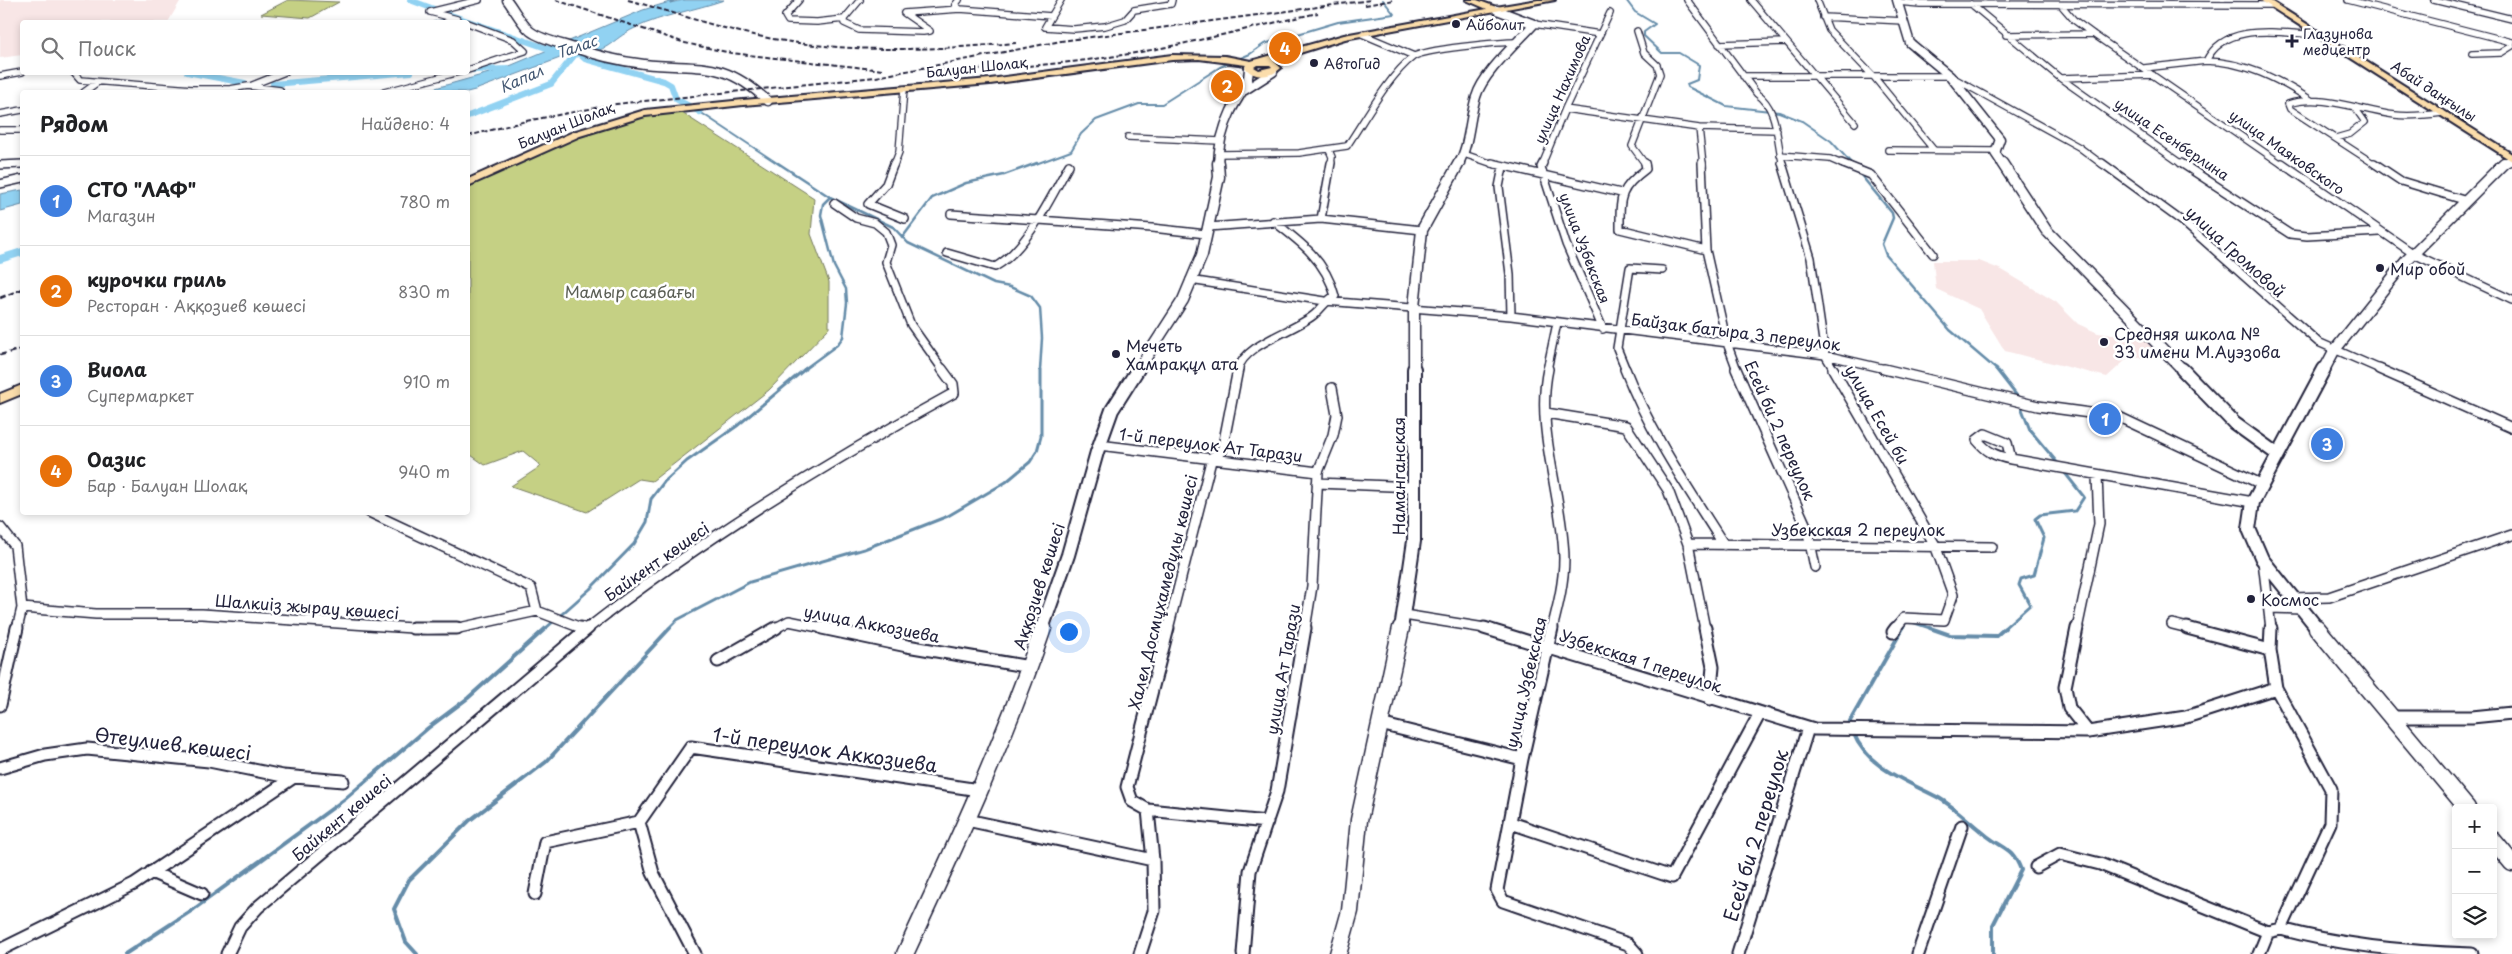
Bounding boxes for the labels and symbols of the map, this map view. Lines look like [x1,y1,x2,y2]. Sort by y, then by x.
place label: Айболит [1466,14,1525,35]
marker: Айболит [1450,18,1462,30]
place label: Глазунова медцентр [2303,23,2373,60]
water label: Талас [552,28,601,64]
pin: 4 [1269,29,1301,67]
street label: улица Нахимова [1529,31,1596,147]
marker: Глазунова медцентр [2285,34,2299,48]
street label: Балуан Шолақ [925,51,1029,83]
place label: АвтоГид [1324,53,1380,74]
street label: Абай даңғылы [2387,55,2481,127]
marker: АвтоГид [1308,57,1320,69]
water label: Капал [495,58,547,98]
pin: 2 [1211,67,1243,105]
street label: улица Есенберлина [2110,93,2234,185]
street label: Балуан Шолақ [515,96,618,154]
street label: улица Маяковского [2225,104,2349,200]
street label: улица Узбекская [1554,190,1616,306]
street label: улица Громовой [2181,200,2291,302]
place label: Мир обой [2390,256,2465,280]
marker: Мир обой [2374,262,2386,274]
park label: Мамыр саябағы [565,279,695,303]
street label: Байзак батыра 3 переулок [1630,306,1843,356]
place label: Средняя школа № 33 имени М.Ауэзова [2114,321,2280,363]
place label: Мечеть Хамрақұл ата [1126,333,1238,375]
marker: Средняя школа № 33 имени М.Ауэзова [2098,336,2110,348]
marker: Мечеть Хамрақұл ата [1110,348,1122,360]
street label: Есей би 2 переулок [1739,356,1823,504]
street label: улица Есей би [1840,360,1916,468]
pin: 1 [2089,400,2121,438]
street label: Наманганская [1386,417,1410,535]
street label: 1-й переулок Ат Тарази [1118,421,1304,467]
pin: 3 [2311,425,2343,463]
street label: Халел Досмұхамедұлы көшесі [1121,472,1203,712]
street label: Байкент көшесі [598,516,714,606]
street label: Узбекская 2 переулок [1771,517,1945,541]
street label: Аққозиев көшесі [1006,519,1070,653]
place label: Космос [2261,587,2319,611]
street label: Шалкиіз жырау көшесі [214,588,400,624]
marker: Космос [2245,593,2257,605]
street label: улица Аккозиева [802,598,942,648]
street label: улица Ат Тарази [1259,602,1305,736]
street label: улица Узбекская [1498,614,1552,750]
your location [1056,619,1082,645]
street label: Узбекская 1 переулок [1557,622,1726,698]
street label: 1-й переулок Аккозиева [711,719,939,779]
street label: Өтеулиев көшесі [93,720,253,766]
street label: Есей би 2 переулок [1716,745,1795,924]
street label: Байкент көшесі [286,768,396,866]

